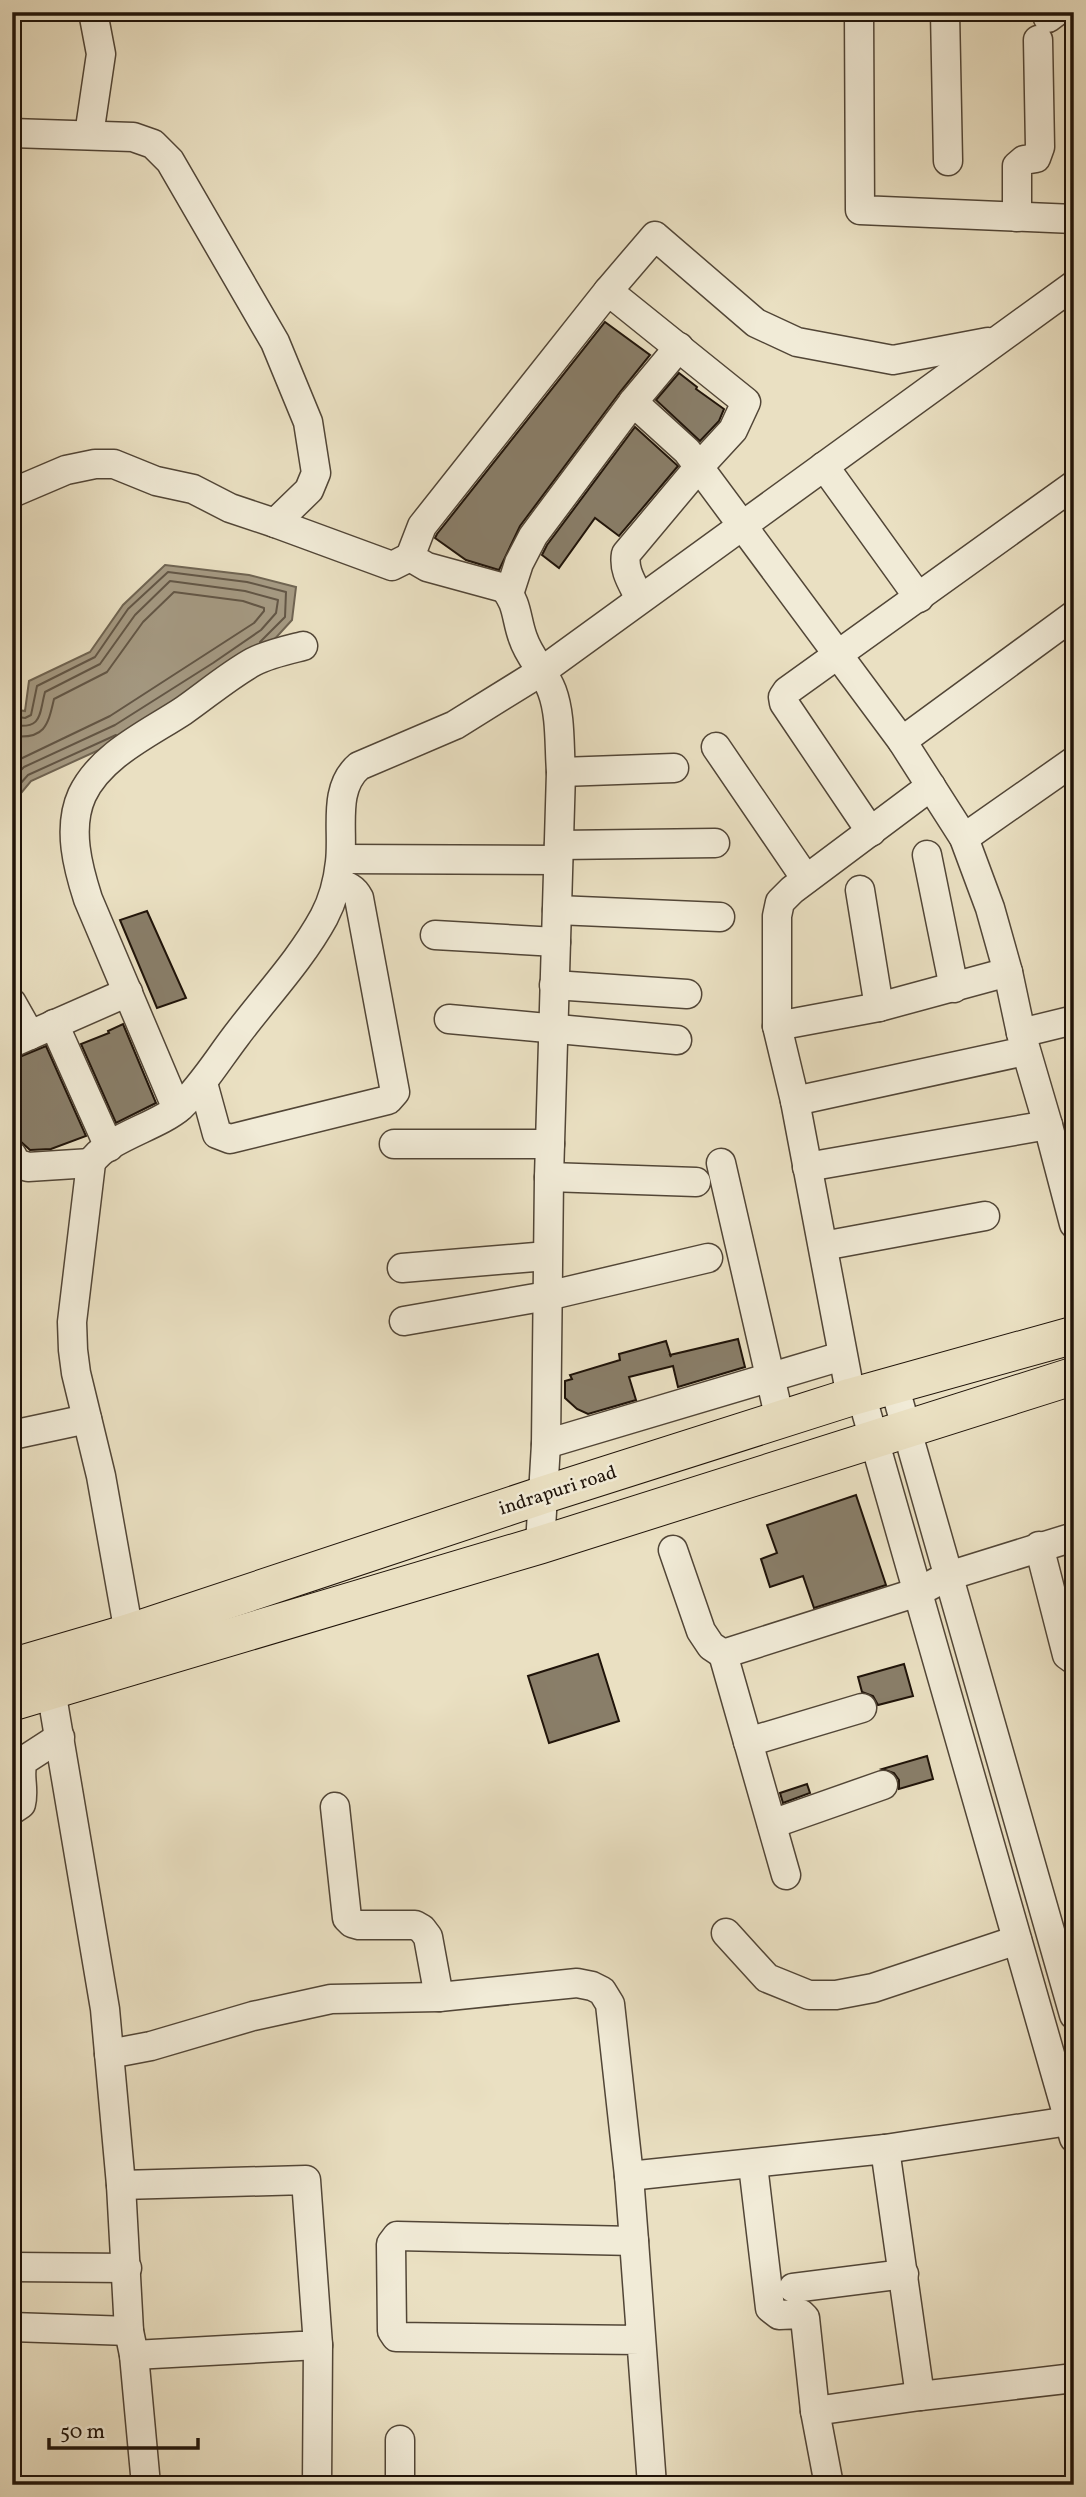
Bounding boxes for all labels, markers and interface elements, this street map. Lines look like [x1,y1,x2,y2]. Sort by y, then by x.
street label: indrapuri road [496,1460,620,1522]
scale bar [49,2406,198,2450]
text: 50 m [60,2418,105,2447]

